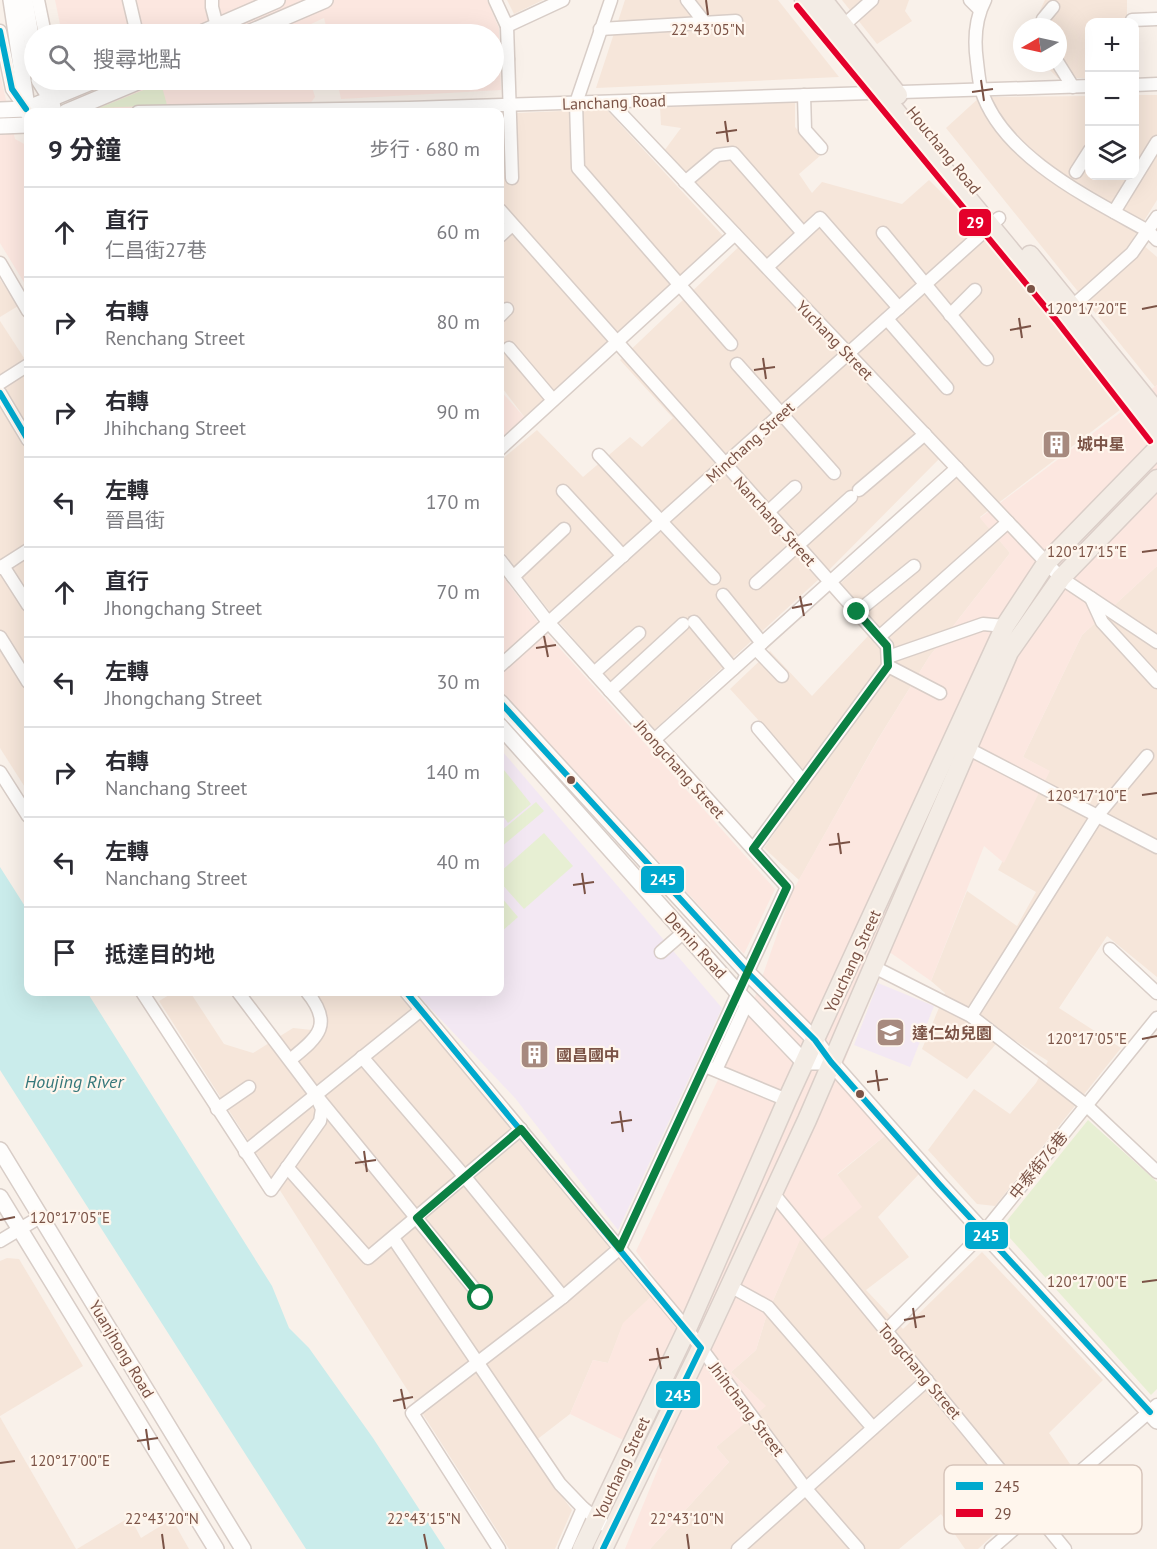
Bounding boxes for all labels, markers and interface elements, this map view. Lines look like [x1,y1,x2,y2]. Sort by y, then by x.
north arrow [1013,18,1067,72]
map controls [1085,18,1139,180]
button: + [1085,18,1139,72]
text: 22°43'05"N [671,20,745,39]
search box [24,24,504,90]
icon: search [45,41,78,74]
text: 搜尋地點 [93,45,181,73]
button: − [1085,72,1139,126]
street label: Lanchang Road [562,90,666,114]
street label: Houchang Road [902,102,986,198]
button: layers [1085,126,1139,180]
text: 9 分鐘 [48,133,121,166]
text: 步行 · 680 m [370,136,480,162]
text: 直行 [105,206,149,234]
line badge: 29 [958,208,992,237]
text: 29 [966,212,984,232]
icon: ahead [48,216,81,249]
text: 60 m [437,219,480,245]
text: 仁昌街27巷 [105,237,207,263]
unlabelled marker [1025,283,1037,295]
street label: Yuchang Street [792,296,878,384]
text: 右轉 [105,297,149,325]
text: 120°17'20"E [1047,299,1127,318]
icon: right [48,306,81,339]
text: 80 m [437,309,480,335]
text: Renchang Street [105,325,245,351]
text: 右轉 [105,387,149,415]
icon: right [48,396,81,429]
street label: Minchang Street [702,397,799,487]
text: 90 m [437,399,480,425]
text: Jhihchang Street [105,415,246,441]
building icon: 城中星 [1040,428,1072,460]
place label: 城中星 [1077,434,1125,454]
street label: Nanchang Street [729,472,821,570]
text: 左轉 [105,476,149,504]
icon: left [48,486,81,519]
text: 170 m [426,489,480,515]
text: 晉昌街 [105,507,165,533]
text: 120°17'15"E [1047,542,1127,561]
text: 直行 [105,567,149,595]
icon: ahead [48,576,81,609]
text: 70 m [437,579,480,605]
text: Jhongchang Street [105,595,262,621]
route end [843,598,869,624]
text: 左轉 [105,657,149,685]
icon: left [48,666,81,699]
text: 30 m [437,669,480,695]
text: Jhongchang Street [105,685,262,711]
street label: Jhongchang Street [630,715,730,823]
text: 右轉 [105,747,149,775]
icon: right [48,756,81,789]
text: 140 m [426,759,480,785]
unlabelled marker [565,774,577,786]
text: Nanchang Street [105,775,247,801]
text: 120°17'10"E [1047,786,1127,805]
text: 左轉 [105,837,149,865]
icon: left [48,846,81,879]
text: 40 m [437,849,480,875]
text: Nanchang Street [105,865,247,891]
line badge: 245 [640,865,685,894]
text: 245 [649,869,677,889]
street label: Youchang Street [819,906,885,1016]
street label: Demin Road [661,908,731,982]
icon: arrive [48,936,81,969]
text: 抵達目的地 [105,940,215,968]
school or university icon: 達仁幼兒園 [875,1017,907,1049]
place label: 達仁幼兒園 [912,1023,992,1043]
text: 120°17'05"E [1047,1029,1127,1048]
building icon: 國昌國中 [519,1039,551,1071]
place label: 國昌國中 [556,1045,620,1065]
water label: Houjing River [25,1070,124,1093]
unlabelled marker [854,1088,866,1100]
street label: 中泰街76巷 [1005,1127,1071,1203]
text: 120°17'05"E [30,1208,110,1227]
line badge: 245 [964,1221,1009,1250]
text: 245 [972,1225,1000,1245]
text: 120°17'00"E [1047,1272,1127,1291]
route start [467,1284,493,1310]
street label: Yuanjhong Road [85,1297,159,1401]
street label: Tongchang Street [874,1319,966,1423]
street label: Jhihchang Street [704,1357,789,1461]
line badge: 245 [655,1380,701,1409]
text: 245 [664,1385,692,1405]
street label: Youchang Street [588,1413,654,1523]
text: 120°17'00"E [30,1451,110,1470]
legend [944,1465,1142,1534]
text: 245 [994,1476,1020,1496]
text: 29 [994,1503,1011,1523]
text: 22°43'20"N [125,1509,199,1528]
text: 22°43'15"N [387,1509,461,1528]
text: 22°43'10"N [650,1509,724,1528]

